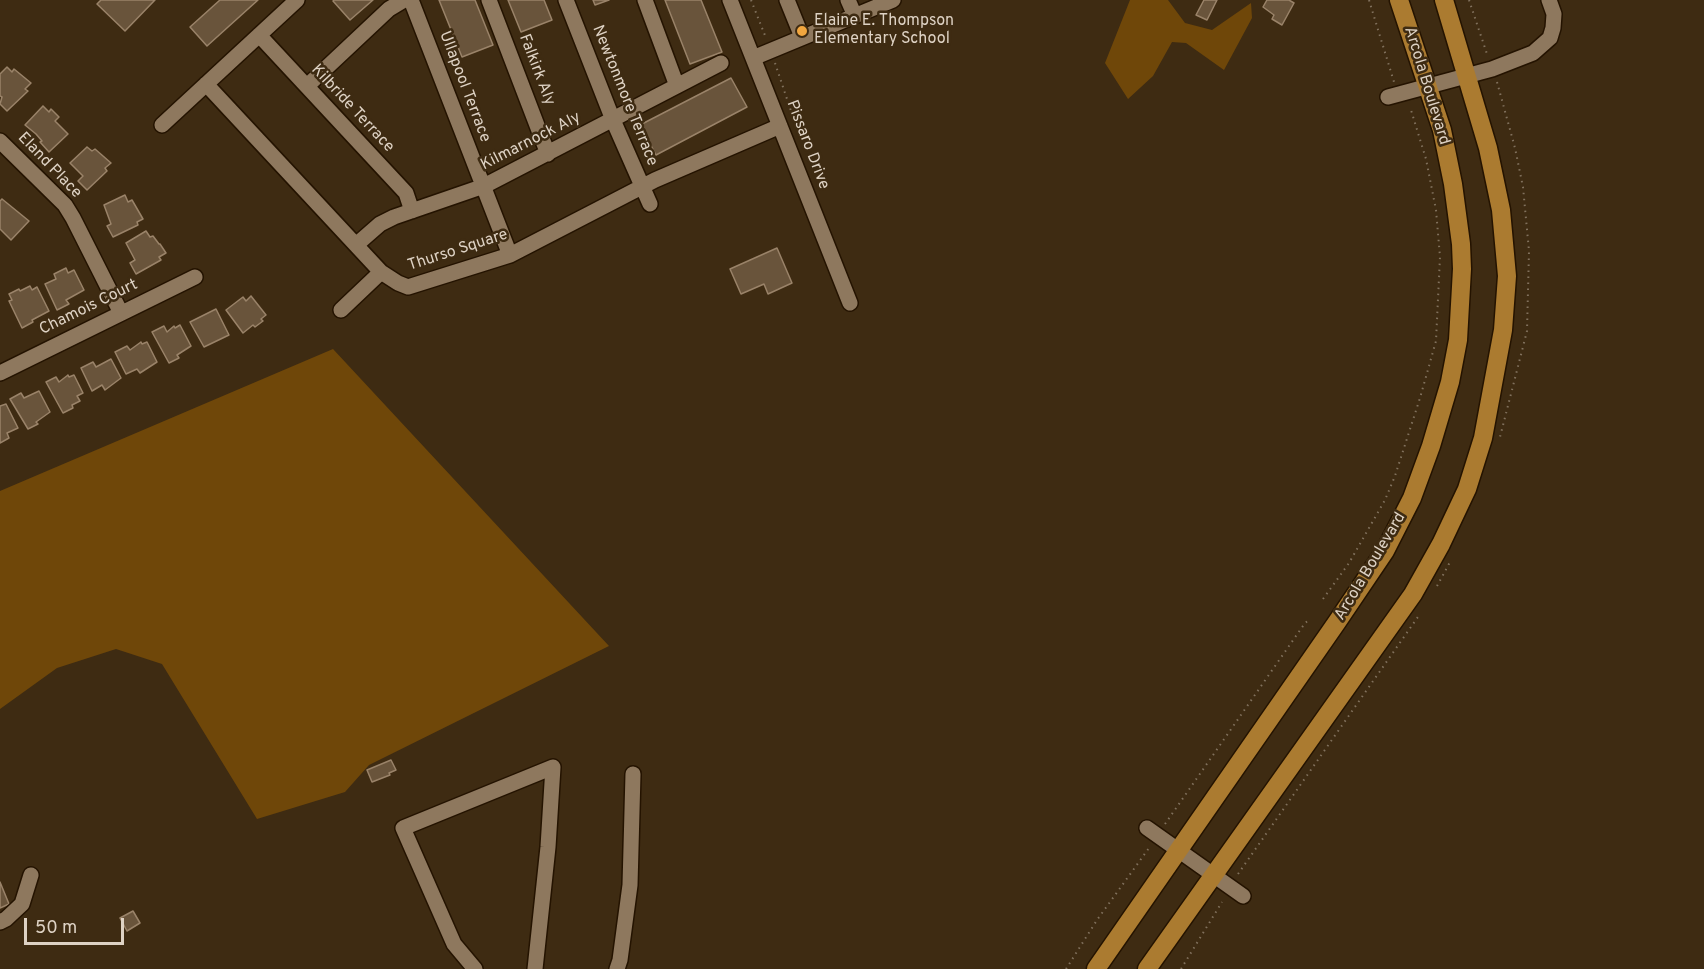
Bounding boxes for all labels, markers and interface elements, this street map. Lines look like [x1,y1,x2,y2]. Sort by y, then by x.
place label: Elaine E. Thompson Elementary School [814,12,954,50]
street label: Newtonmore Terrace [587,23,661,169]
marker: Elaine E. Thompson Elementary School [795,24,809,38]
street label: Arcola Boulevard [1399,25,1453,147]
street label: Ullapool Terrace [434,29,494,145]
street label: Falkirk Aly [514,32,558,108]
street label: Kilbride Terrace [306,61,398,157]
street label: Pissaro Drive [781,98,833,192]
street label: Kilmarnock Aly [478,109,584,175]
street label: Eland Place [13,129,85,203]
street label: Thurso Square [406,226,510,276]
street label: Chamois Court [37,276,141,340]
street label: Arcola Boulevard [1331,510,1411,624]
scale bar [27,906,128,944]
text: 50 m [35,917,77,940]

